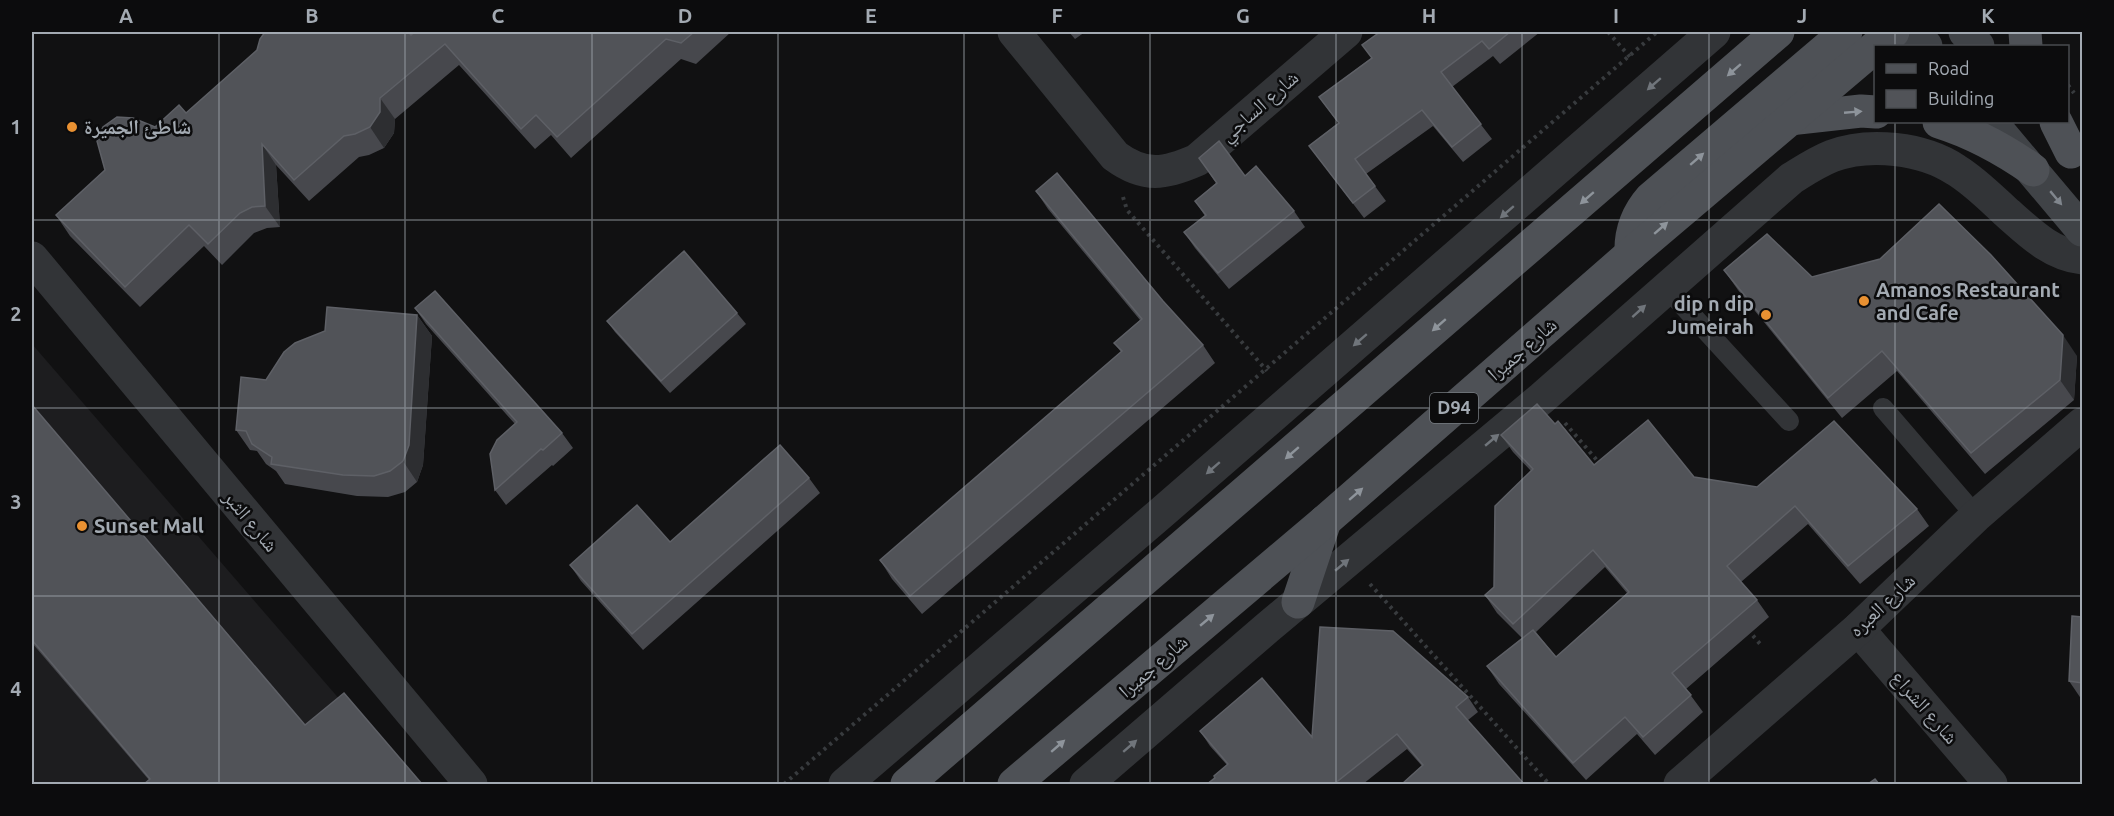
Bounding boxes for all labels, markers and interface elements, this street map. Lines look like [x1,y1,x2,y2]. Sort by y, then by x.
text: A [119,4,133,27]
text: B [305,4,319,27]
text: C [492,4,505,27]
text: D [678,4,692,27]
text: E [865,4,877,27]
text: F [1051,4,1063,27]
text: G [1236,4,1250,27]
text: H [1422,4,1436,27]
text: I [1613,4,1619,27]
text: J [1797,4,1807,27]
text: K [1981,4,1995,27]
legend [1874,45,2069,123]
text: Road [1928,58,1970,78]
one-way arrow [1727,63,1742,76]
street label: شارع الساجي [1215,65,1306,150]
one-way arrow [1647,77,1662,90]
text: Building [1928,88,1994,108]
one-way arrow [1844,107,1863,117]
text: 1 [10,115,22,138]
place label: شاطئ الجميرة [84,115,191,140]
marker: شاطئ الجميرة [65,120,79,134]
one-way arrow [1689,152,1704,166]
one-way arrow [2049,190,2062,205]
one-way arrow [1579,191,1595,204]
one-way arrow [1500,205,1515,218]
one-way arrow [1653,222,1668,235]
place label: Amanos Restaurant and Cafe [1876,278,2060,324]
place label: dip n dip Jumeirah [1667,292,1754,338]
marker: Amanos Restaurant and Cafe [1857,294,1871,308]
text: 2 [10,302,22,325]
one-way arrow [1631,305,1646,318]
marker: dip n dip Jumeirah [1759,308,1773,322]
street label: شارع جميرا [1483,313,1562,386]
one-way arrow [1432,318,1447,331]
one-way arrow [1353,333,1368,346]
road number: D94 [1430,393,1478,423]
one-way arrow [1484,434,1499,447]
one-way arrow [1285,446,1300,459]
one-way arrow [1206,461,1221,474]
street label: شارع الثبر [217,485,284,557]
one-way arrow [1348,488,1363,501]
text: 3 [10,490,22,513]
place label: Sunset Mall [94,514,204,537]
marker: Sunset Mall [75,519,89,533]
one-way arrow [1335,559,1350,572]
street label: شارع العبره [1844,568,1921,642]
one-way arrow [1199,614,1214,627]
street label: شارع جميرا [1114,630,1193,703]
street label: شارع الشراع [1886,665,1964,749]
text: 4 [10,677,22,700]
one-way arrow [1123,739,1138,753]
one-way arrow [1050,740,1066,753]

